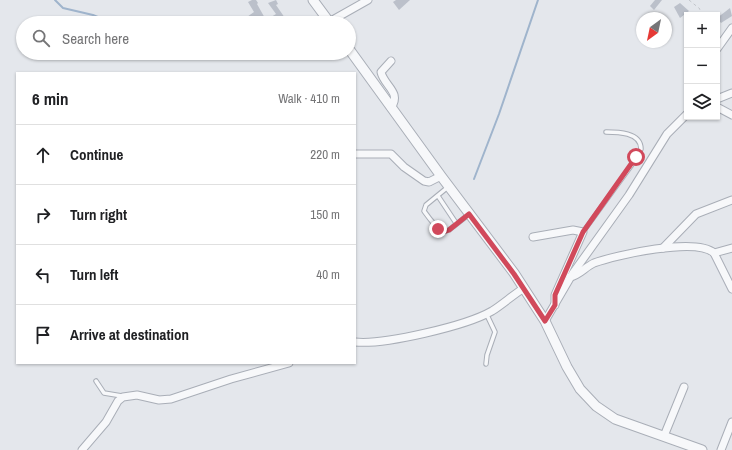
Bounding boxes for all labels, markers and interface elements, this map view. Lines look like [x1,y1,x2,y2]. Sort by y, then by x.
north arrow [636,12,672,48]
map controls [684,12,720,120]
button: + [684,12,720,48]
search box [16,16,356,60]
icon: search [30,27,52,49]
text: Search here [62,28,129,49]
button: − [684,48,720,84]
button: layers [684,84,720,120]
text: 6 min [32,87,68,110]
text: Walk · 410 m [278,90,340,107]
icon: ahead [32,144,54,166]
text: Continue [70,144,123,165]
text: 220 m [310,146,340,163]
route start [627,148,645,166]
icon: right [32,204,54,226]
text: Turn right [70,204,127,225]
text: 150 m [310,206,340,223]
route end [429,220,447,238]
icon: left [32,264,54,286]
text: Turn left [70,264,118,285]
text: 40 m [316,266,340,283]
icon: arrive [32,324,54,346]
text: Arrive at destination [70,324,189,345]

